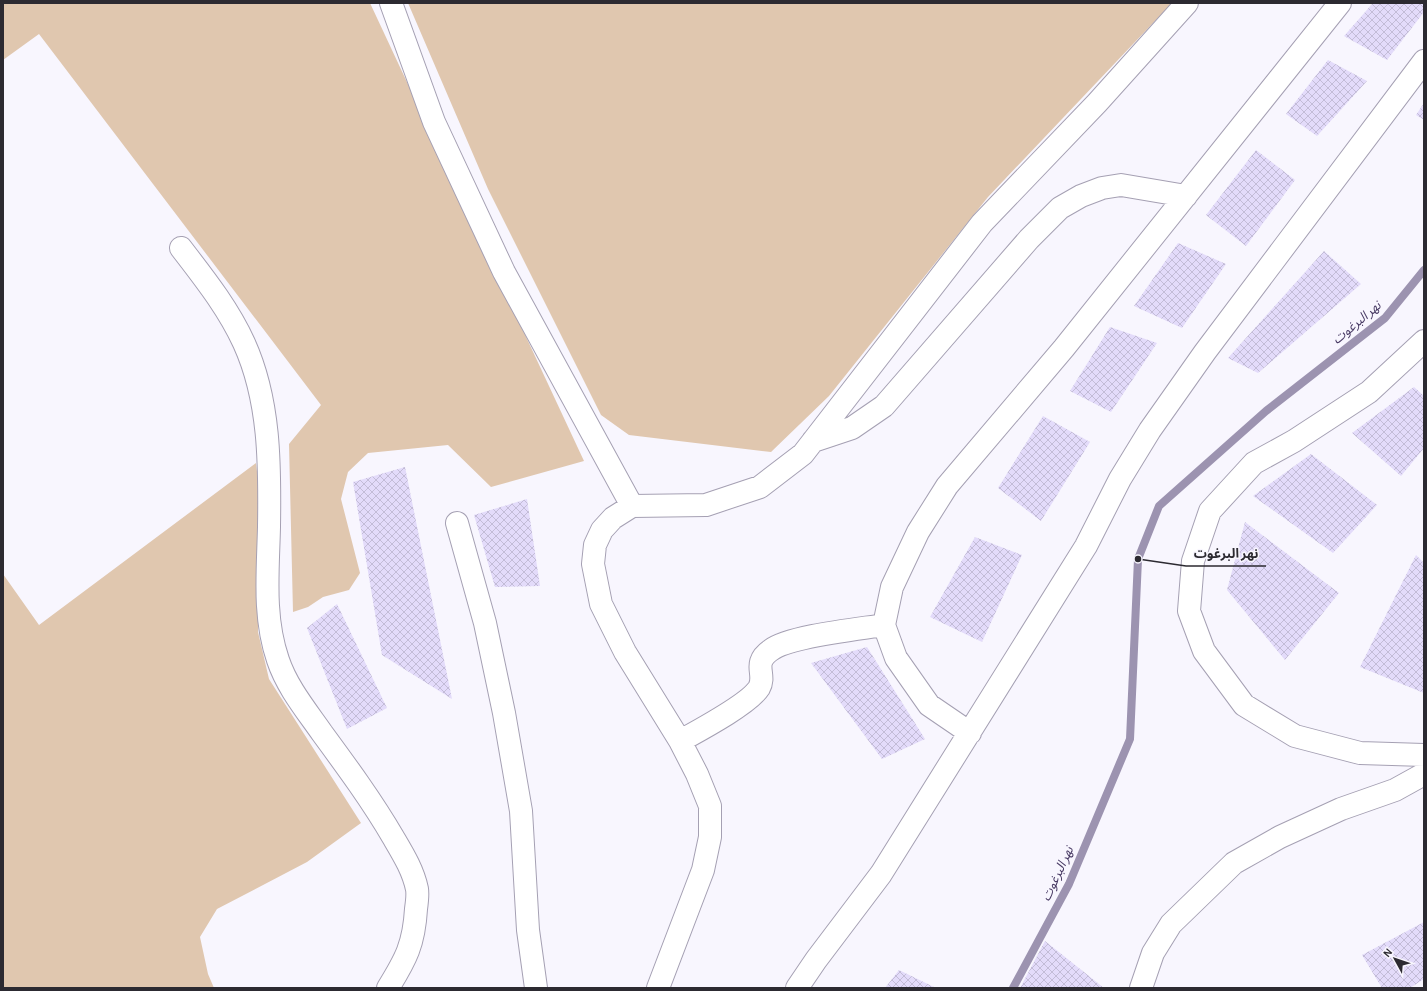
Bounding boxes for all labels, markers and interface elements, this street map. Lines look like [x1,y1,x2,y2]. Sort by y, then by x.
water label: نهر البرغوت [1330,298,1385,348]
callout: نهر البرغوت [1186,541,1266,566]
text: نهر البرغوت [1194,548,1258,561]
water label: نهر البرغوت [1040,844,1078,904]
north arrow [1375,939,1415,979]
text: N [1381,946,1394,959]

